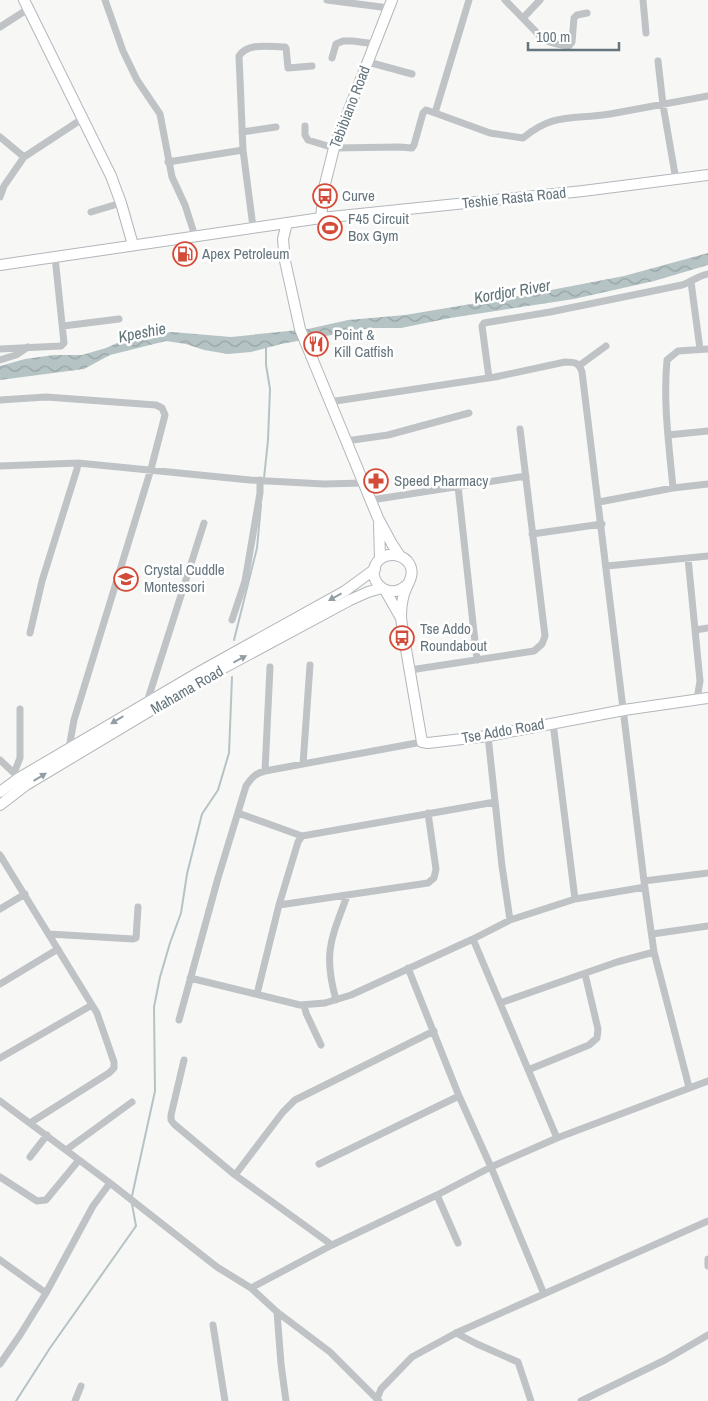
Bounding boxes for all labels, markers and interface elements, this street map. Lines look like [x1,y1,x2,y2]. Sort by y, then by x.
scale bar [528,20,619,52]
text: 100 m [536,26,570,47]
street label: Tebibiano Road [324,63,375,151]
street label: Teshie Rasta Road [461,182,567,213]
bus stop icon: Curve [312,183,338,209]
place label: Curve [342,185,375,206]
place label: F45 Circuit Box Gym [348,208,409,246]
sports icon: F45 Circuit Box Gym [317,215,343,241]
fuel station icon: Apex Petroleum [172,241,198,267]
place label: Apex Petroleum [201,243,290,264]
water label: Kordjor River [472,273,553,309]
water label: Kpeshie [116,317,168,347]
place label: Point & Kill Catfish [334,324,393,362]
restaurant icon: Point & Kill Catfish [303,331,329,357]
pharmacy icon: Speed Pharmacy [363,468,389,494]
place label: Speed Pharmacy [394,470,489,491]
place label: Crystal Cuddle Montessori [144,559,225,597]
school or university icon: Crystal Cuddle Montessori [113,566,139,592]
one-way arrow [328,592,341,601]
place label: Tse Addo Roundabout [420,618,488,656]
bus stop icon: Tse Addo Roundabout [389,625,415,651]
one-way arrow [234,655,247,664]
street label: Mahama Road [147,660,227,719]
street label: Tse Addo Road [460,713,546,748]
one-way arrow [110,715,124,724]
one-way arrow [33,773,46,782]

